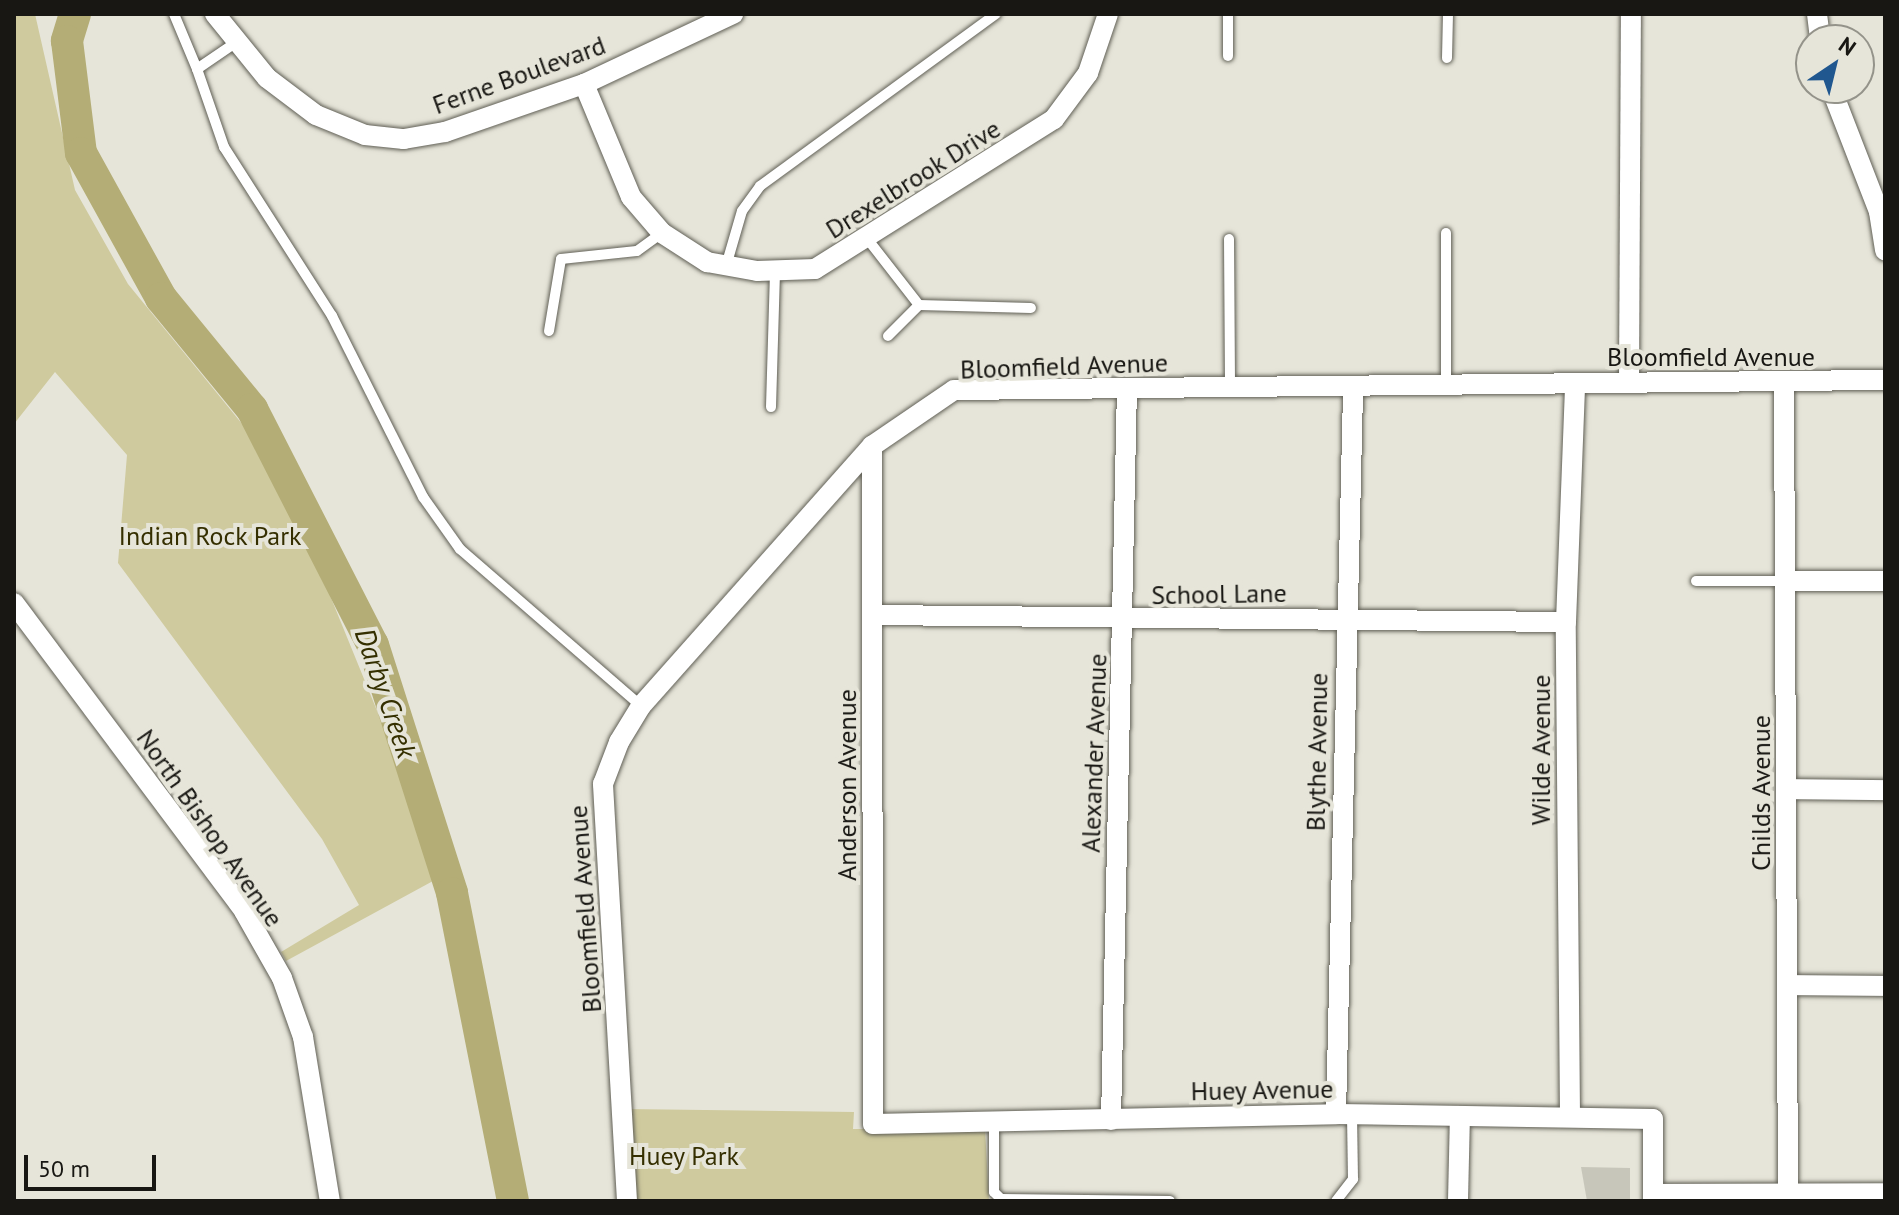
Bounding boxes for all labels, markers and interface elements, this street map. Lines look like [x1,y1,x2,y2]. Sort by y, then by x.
north arrow [1795,24,1875,104]
street label: Ferne Boulevard [428,29,610,121]
text: N [1834,30,1862,62]
street label: Drexelbrook Drive [820,113,1006,245]
street label: Bloomfield Avenue [1607,341,1815,373]
street label: Bloomfield Avenue [959,347,1169,385]
park label: Indian Rock Park [118,520,302,552]
street label: School Lane [1151,577,1287,611]
water label: Darby Creek [348,623,424,763]
street label: Alexander Avenue [1075,652,1113,854]
street label: Blythe Avenue [1300,672,1334,832]
street label: Wilde Avenue [1525,674,1557,826]
street label: Anderson Avenue [831,689,863,881]
street label: Childs Avenue [1745,715,1777,871]
street label: North Bishop Avenue [130,723,290,933]
street label: Bloomfield Avenue [562,804,608,1014]
street label: Huey Avenue [1190,1073,1334,1107]
scale bar [28,1139,160,1189]
park label: Huey Park [629,1140,739,1172]
text: 50 m [38,1153,90,1184]

